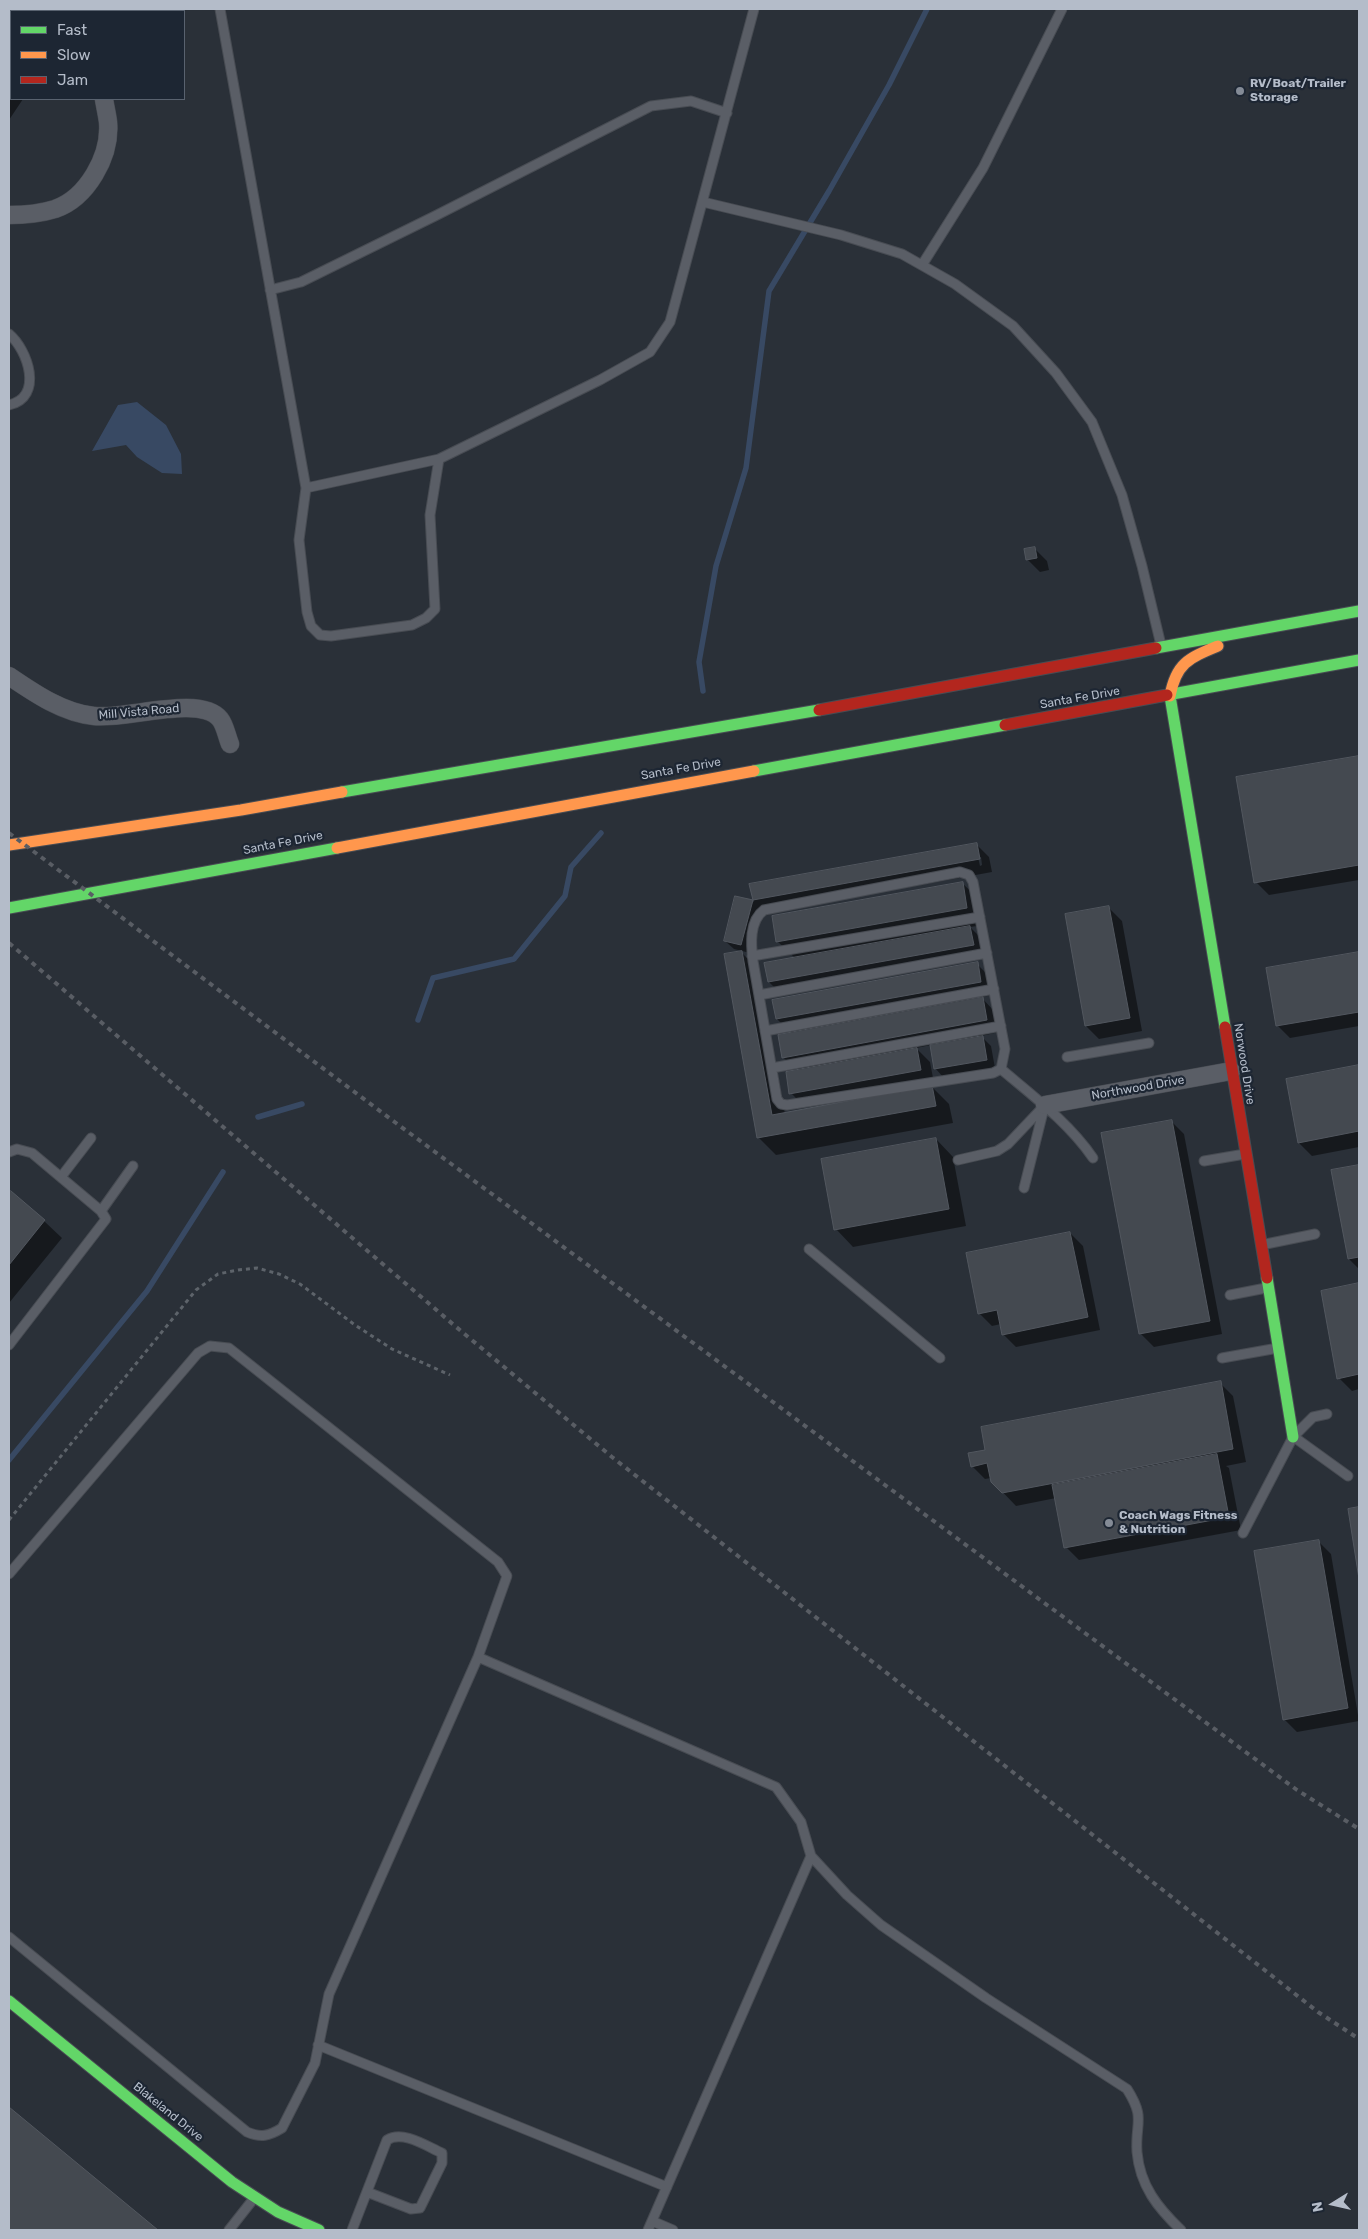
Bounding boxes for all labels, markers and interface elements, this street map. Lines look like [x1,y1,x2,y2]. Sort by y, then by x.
legend [10,10,185,100]
text: Fast [57,21,87,39]
text: Slow [57,46,90,64]
text: Jam [57,71,88,89]
place label: RV/Boat/Trailer Storage [1250,77,1346,105]
marker: RV/Boat/Trailer Storage [1234,85,1246,97]
street label: Santa Fe Drive [1039,684,1121,712]
street label: Mill Vista Road [98,701,180,723]
street label: Santa Fe Drive [640,755,722,783]
street label: Santa Fe Drive [242,828,324,858]
street label: Norwood Drive [1230,1022,1258,1106]
street label: Northwood Drive [1091,1073,1185,1103]
place label: Coach Wags Fitness & Nutrition [1119,1509,1237,1537]
marker: Coach Wags Fitness & Nutrition [1103,1517,1115,1529]
street label: Blakeland Drive [130,2079,206,2145]
north arrow [1308,2179,1358,2229]
text: N [1308,2200,1327,2213]

